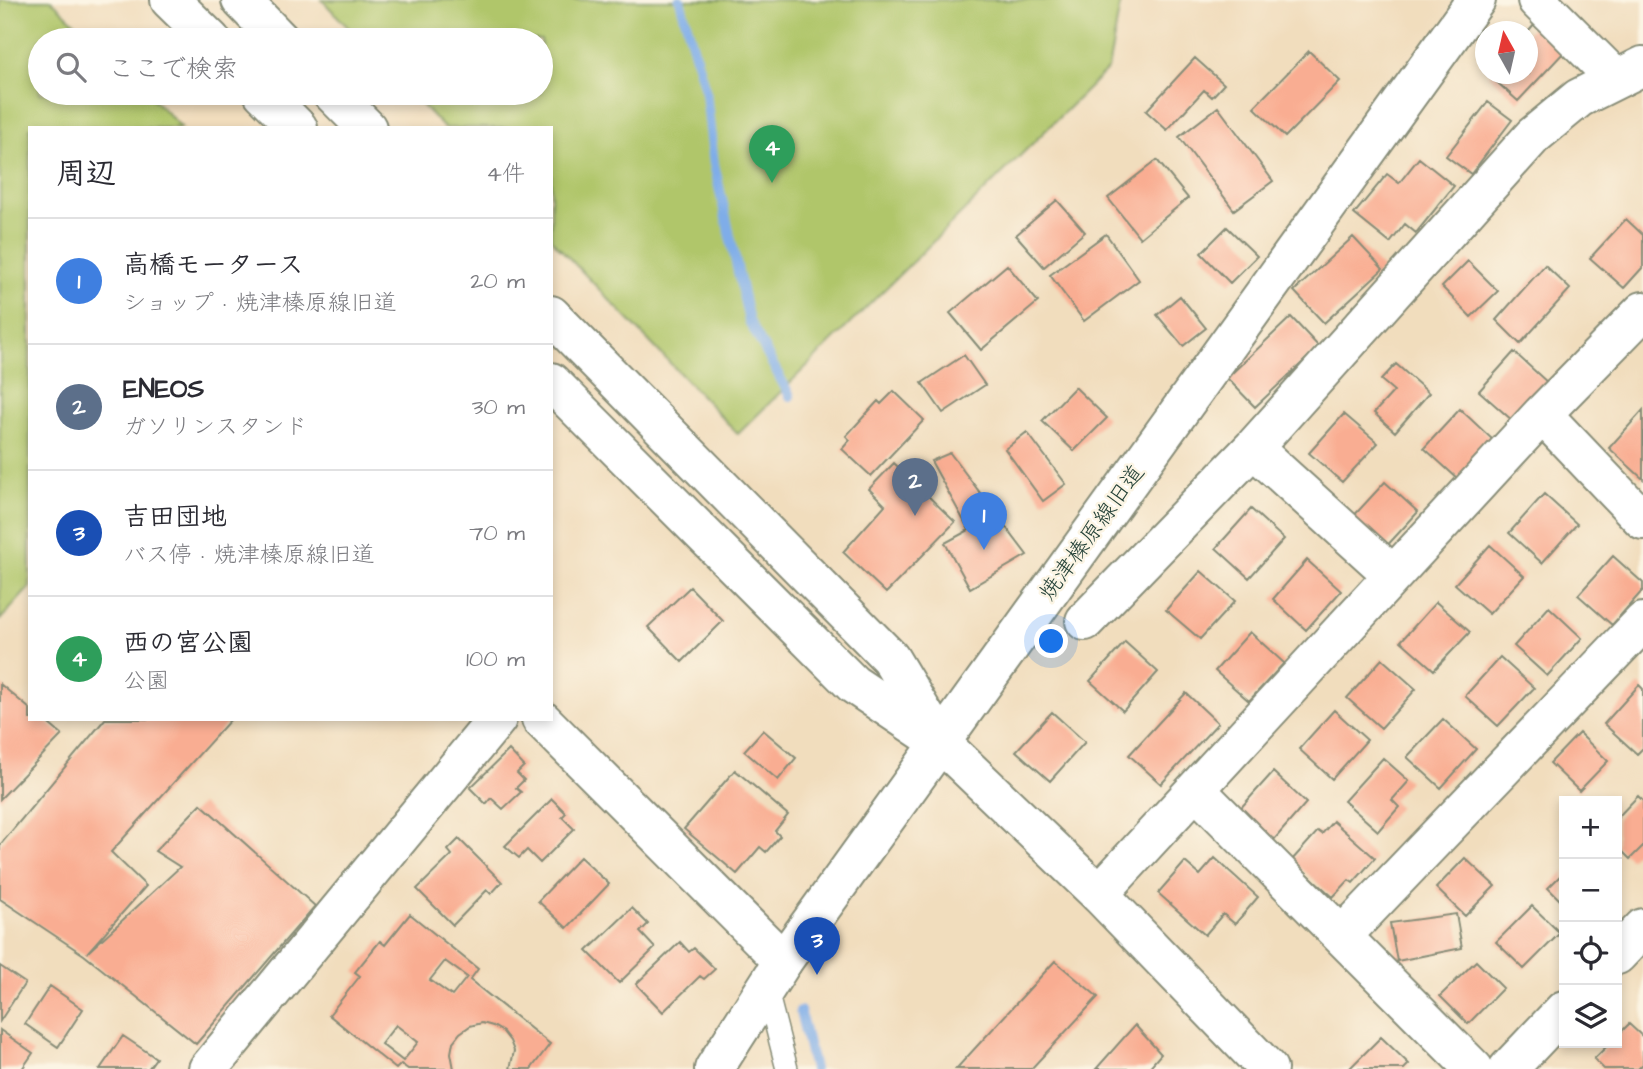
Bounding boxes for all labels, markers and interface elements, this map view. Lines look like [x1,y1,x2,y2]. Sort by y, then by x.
north arrow [1475,21,1538,84]
search box [28,28,553,105]
icon: search [52,48,90,86]
text: ここで検索 [108,51,238,87]
pin: 4 [749,125,795,183]
text: 周辺 [56,153,116,195]
text: 4件 [486,158,525,190]
text: 高橋モータース [123,247,303,283]
text: 1 [78,265,80,297]
text: 20 m [470,265,525,297]
text: ショップ · 焼津榛原線旧道 [123,287,397,319]
text: ENEOS [123,371,204,407]
text: 2 [72,391,86,423]
text: 30 m [472,391,525,423]
text: ガソリンスタンド [123,411,307,443]
pin: 2 [892,458,938,516]
street label: 焼津榛原線旧道 [1032,458,1152,607]
pin: 1 [961,492,1007,550]
text: 吉田団地 [123,499,227,535]
text: 3 [73,517,85,549]
text: 70 m [469,517,525,549]
text: バス停 · 焼津榛原線旧道 [123,539,375,571]
your location [1034,624,1068,658]
text: 西の宮公園 [123,625,253,661]
text: 4 [71,643,87,675]
text: 100 m [466,643,525,675]
text: 公園 [123,665,169,697]
map controls [1559,796,1622,1048]
button: + [1559,796,1622,859]
button: − [1559,859,1622,922]
pin: 3 [794,917,840,975]
button: locate [1559,922,1622,985]
button: layers [1559,985,1622,1048]

